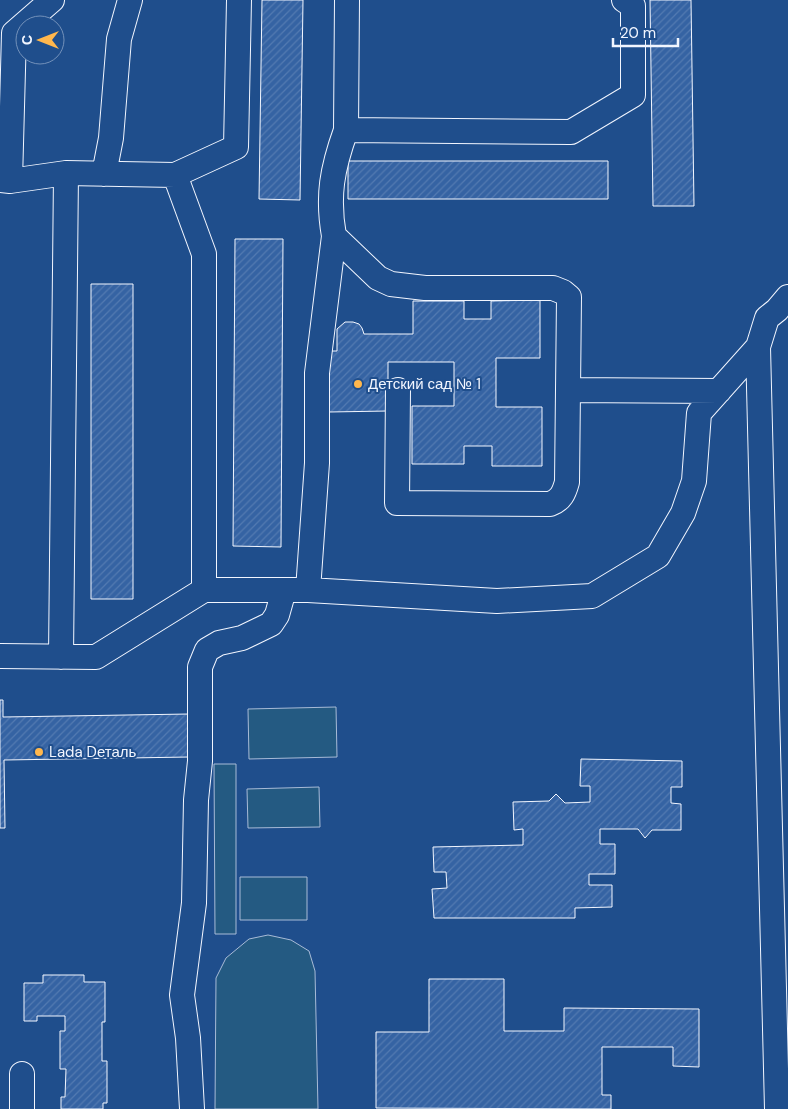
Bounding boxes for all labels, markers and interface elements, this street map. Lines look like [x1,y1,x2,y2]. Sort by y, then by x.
north arrow [15,15,65,65]
scale bar [613,15,678,47]
text: 20 m [620,23,656,43]
text: С [18,35,36,45]
place label: Детский сад № 1 [368,374,481,394]
marker: Детский сад № 1 [352,378,364,390]
place label: Lada Dеталь [49,742,137,762]
marker: Lada Dеталь [33,746,45,758]

